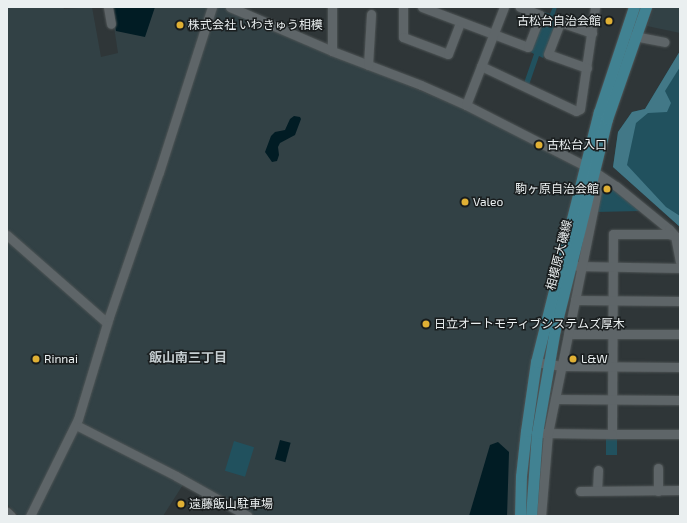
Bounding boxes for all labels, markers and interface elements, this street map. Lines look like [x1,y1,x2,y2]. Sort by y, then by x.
place label: 古松台自治会館 [517,14,601,28]
marker: 古松台自治会館 [604,16,614,26]
place label: 株式会社 いわきゅう相模 [188,18,323,32]
marker: 株式会社 いわきゅう相模 [175,20,185,30]
place label: 古松台入口 [547,138,607,152]
marker: 古松台入口 [534,140,544,150]
place label: 駒ヶ原自治会館 [515,182,599,196]
marker: 駒ヶ原自治会館 [602,184,612,194]
place label: Valeo [473,195,503,209]
marker: Valeo [460,197,470,207]
street label: 相模原大磯線 [543,218,575,292]
place label: 日立オートモティブシステムズ厚木 [434,317,626,331]
marker: 日立オートモティブシステムズ厚木 [421,319,431,329]
district label: 飯山南三丁目 [149,349,227,365]
place label: Rinnai [44,352,78,366]
place label: L&W [581,352,608,366]
marker: Rinnai [31,354,41,364]
marker: L&W [568,354,578,364]
place label: 遠藤飯山駐車場 [189,497,273,511]
marker: 遠藤飯山駐車場 [176,499,186,509]

